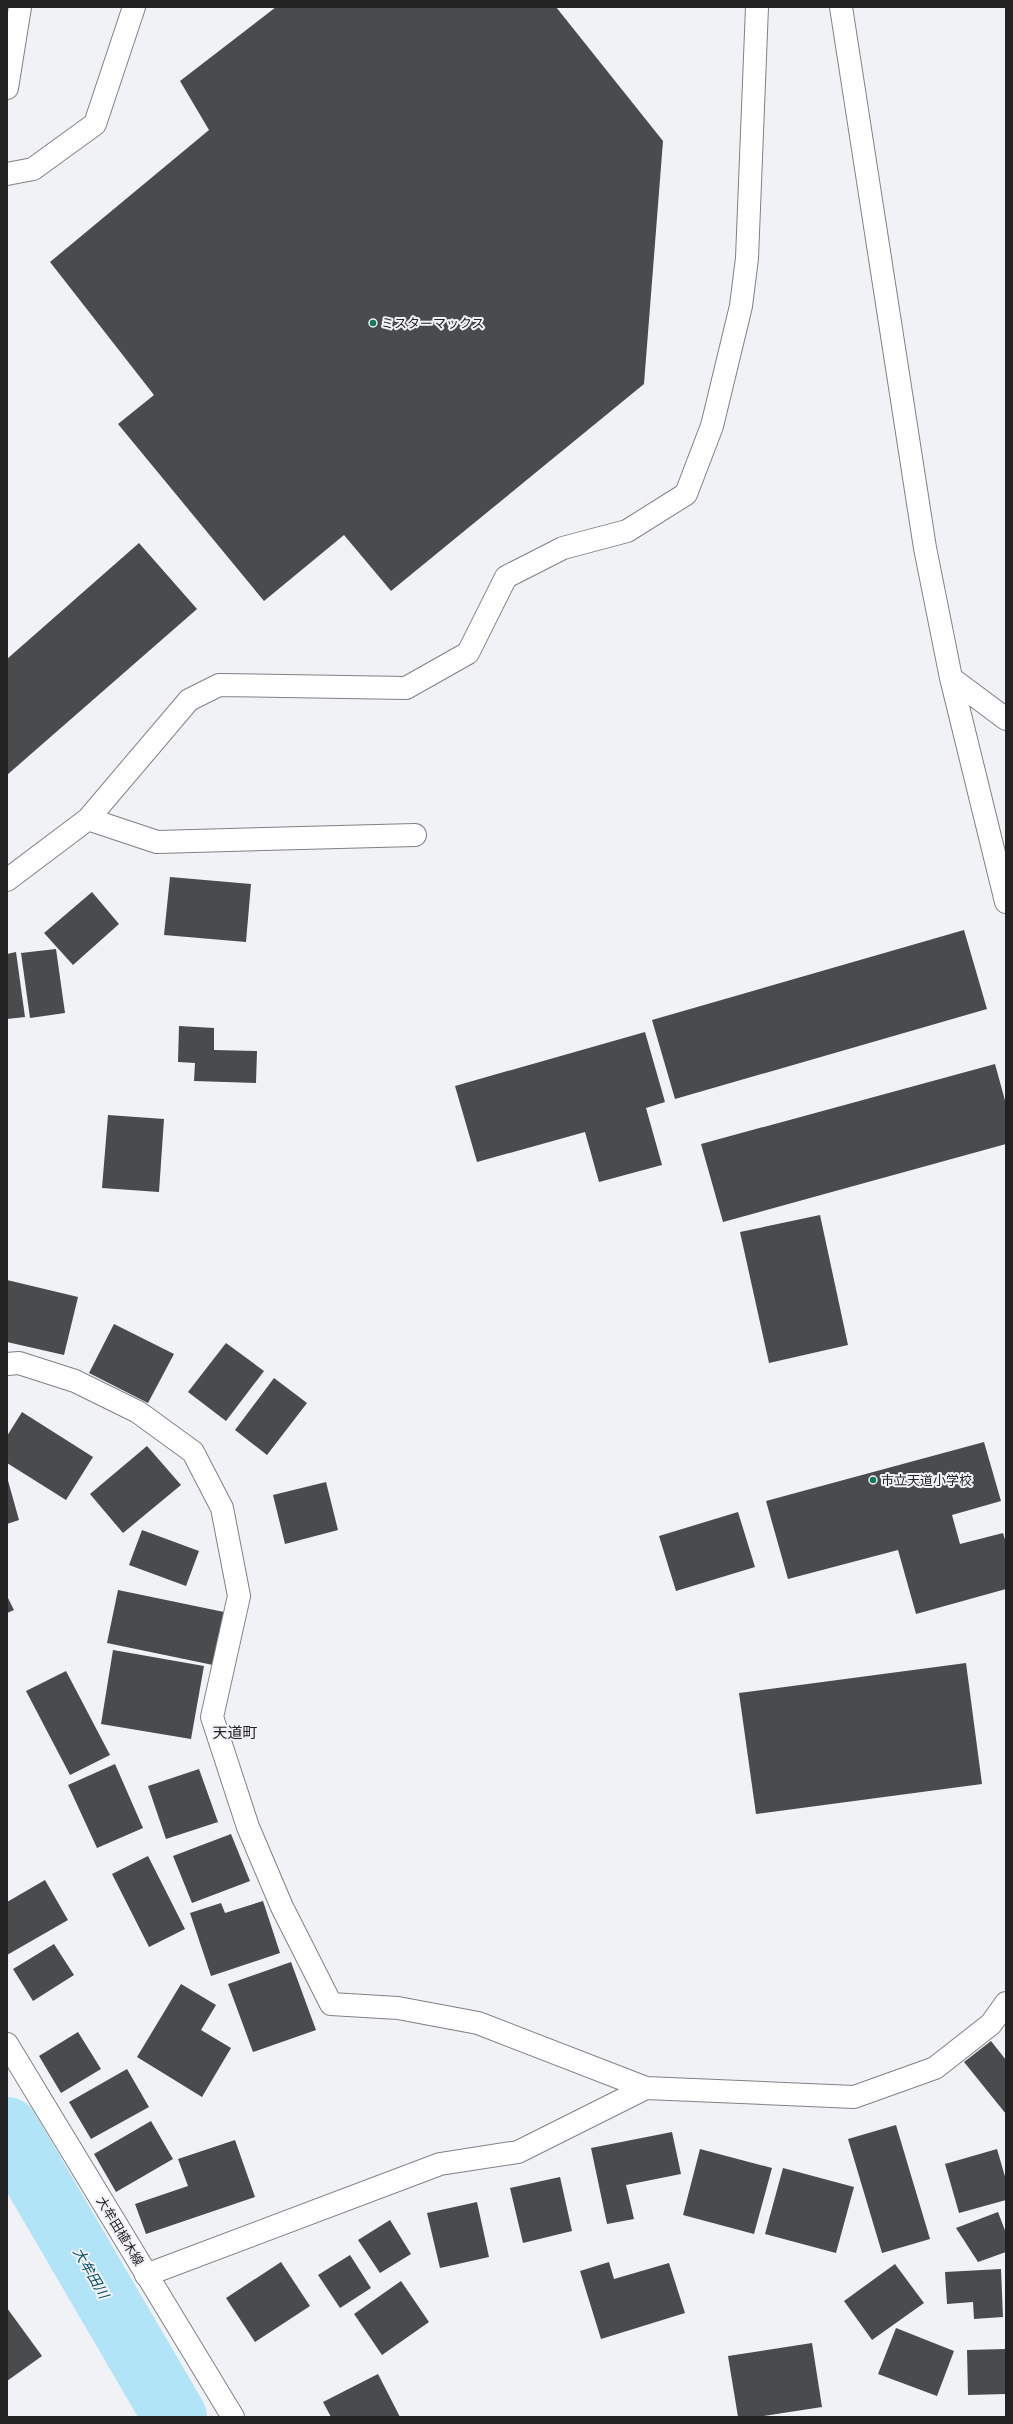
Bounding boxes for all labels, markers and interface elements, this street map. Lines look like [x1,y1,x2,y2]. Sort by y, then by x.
place label: ミスターマックス [381,315,485,332]
marker: ミスターマックス [368,318,378,328]
place label: 市立天道小学校 [881,1472,972,1489]
marker: 市立天道小学校 [868,1475,878,1485]
district label: 天道町 [212,1722,258,1743]
street label: 大牟田植木線 [93,2193,147,2269]
water label: 大牟田川 [69,2244,114,2303]

